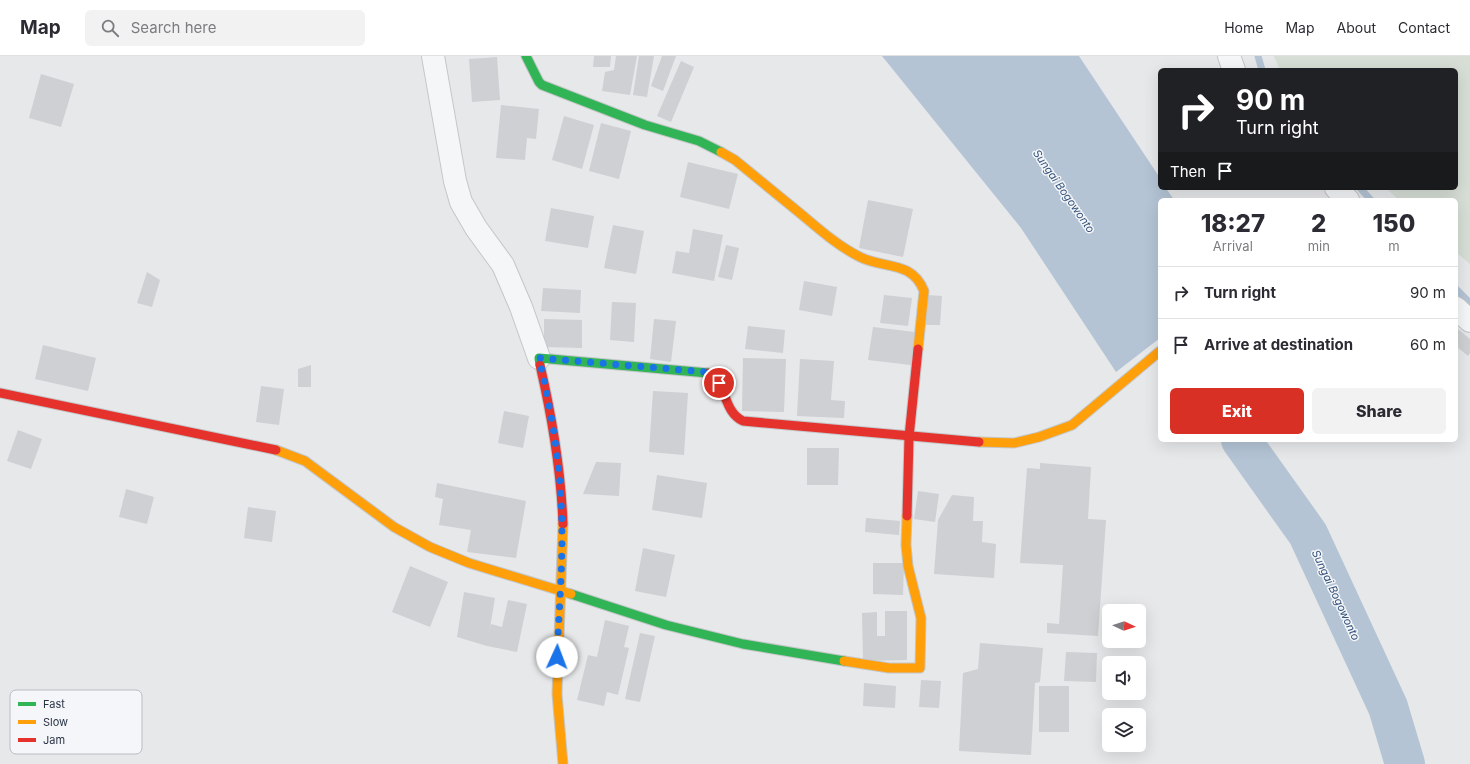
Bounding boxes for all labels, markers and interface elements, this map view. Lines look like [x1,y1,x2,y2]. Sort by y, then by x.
search box [85,10,365,46]
text: Map [20,16,61,39]
icon: search [99,17,121,39]
text: Search here [131,18,216,37]
text: Home [1224,19,1263,36]
text: Map [1285,19,1315,36]
text: About [1337,19,1376,36]
text: Contact [1398,19,1450,36]
text: 90 m [1236,83,1305,117]
icon: right [1170,84,1222,136]
text: Turn right [1236,117,1319,138]
water label: Sungai Bogowonto [1030,147,1098,236]
icon: arrive [1214,160,1236,182]
text: Then [1170,162,1206,181]
text: 18:27 [1201,209,1265,238]
text: 2 [1311,209,1326,238]
text: 150 [1373,209,1415,238]
text: Arrival [1213,238,1253,254]
text: min [1308,238,1330,254]
text: m [1388,238,1400,254]
icon: right [1170,282,1192,304]
text: Turn right [1204,283,1276,302]
text: 90 m [1410,283,1446,302]
icon: arrive [1170,334,1192,356]
text: Arrive at destination [1204,335,1353,354]
text: 60 m [1410,335,1446,354]
pin [702,366,736,400]
icon: arrive [708,372,730,394]
button: Exit [1170,388,1304,434]
button: Share [1312,388,1446,434]
water label: Sungai Bogowonto [1309,548,1363,643]
north arrow [1102,604,1146,648]
map controls [1102,604,1146,752]
position arrow [536,636,578,678]
button: sound [1102,656,1146,700]
legend [10,690,142,754]
text: Fast [43,697,65,711]
button: layers [1102,708,1146,752]
text: Slow [43,715,68,729]
text: Jam [43,733,65,747]

